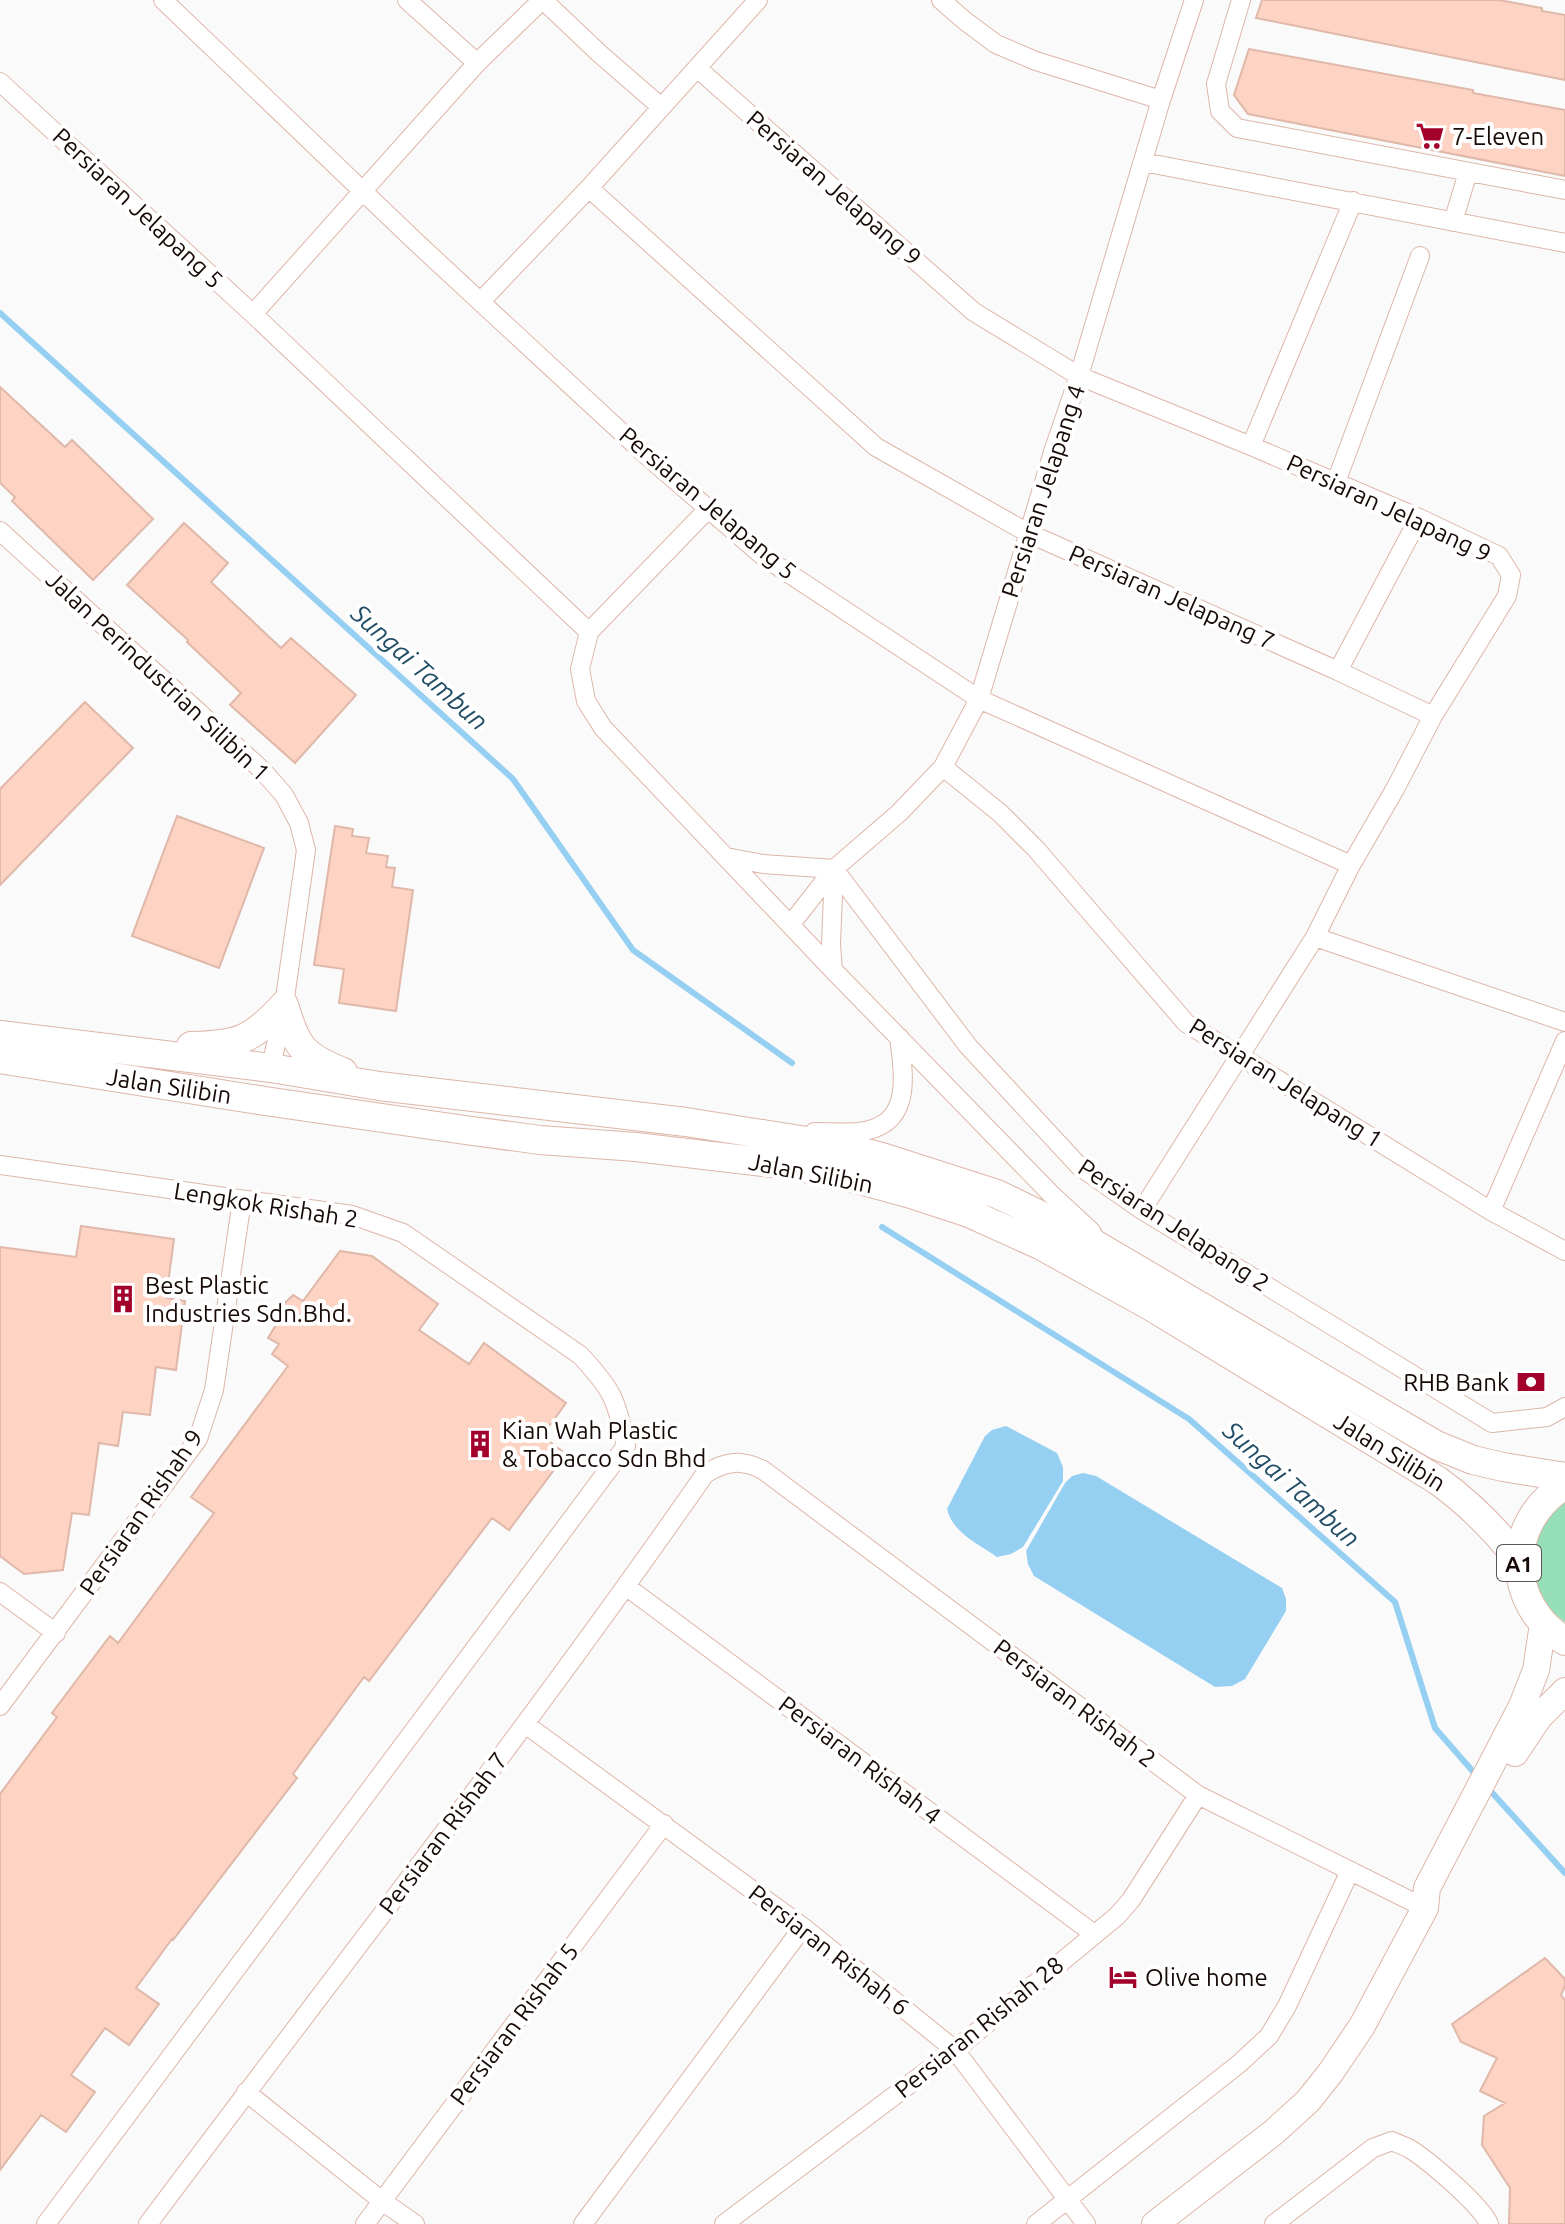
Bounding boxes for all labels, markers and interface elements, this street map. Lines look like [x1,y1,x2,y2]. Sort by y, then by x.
street label: Persiaran Jelapang 9 [741,105,927,271]
supermarket icon: 7-Eleven [1415,121,1445,151]
street label: Persiaran Jelapang 5 [48,122,228,294]
place label: 7-Eleven [1452,123,1544,150]
street label: Persiaran Jelapang 4 [996,381,1090,601]
street label: Persiaran Jelapang 5 [614,421,802,585]
street label: Persiaran Jelapang 9 [1283,449,1495,567]
street label: Persiaran Jelapang 7 [1065,540,1279,654]
street label: Jalan Perindustrian Silibin 1 [41,566,275,786]
water label: Sungai Tambun [345,598,494,736]
street label: Persiaran Jelapang 1 [1185,1013,1387,1153]
street label: Jalan Silibin [105,1063,233,1109]
street label: Jalan Silibin [747,1148,875,1198]
street label: Persiaran Jelapang 2 [1074,1153,1274,1297]
street label: Lengkok Rishah 2 [172,1177,360,1233]
place label: Best Plastic Industries Sdn.Bhd. [145,1272,352,1327]
building icon: Best Plastic Industries Sdn.Bhd. [108,1284,138,1314]
bank icon: RHB Bank [1516,1367,1546,1397]
place label: RHB Bank [1403,1369,1509,1396]
street label: Jalan Silibin [1329,1407,1451,1497]
water label: Sungai Tambun [1217,1415,1366,1553]
place label: Kian Wah Plastic & Tobacco Sdn Bhd [502,1417,706,1472]
street label: Persiaran Rishah 9 [74,1424,208,1600]
building icon: Kian Wah Plastic & Tobacco Sdn Bhd [465,1429,495,1459]
road number: A1 [1497,1545,1541,1581]
street label: Persiaran Rishah 2 [989,1633,1161,1773]
street label: Persiaran Rishah 4 [774,1690,946,1830]
street label: Persiaran Rishah 7 [373,1747,513,1919]
street label: Persiaran Rishah 6 [744,1879,914,2021]
street label: Persiaran Rishah 5 [444,1938,584,2110]
street label: Persiaran Rishah 28 [889,1951,1069,2103]
hotel icon: Olive home [1108,1962,1138,1992]
place label: Olive home [1145,1964,1268,1991]

